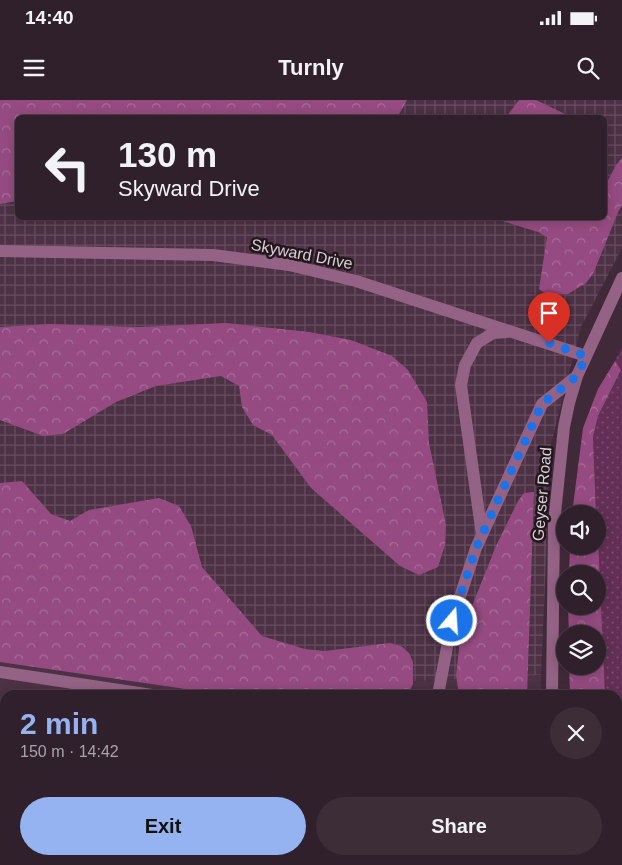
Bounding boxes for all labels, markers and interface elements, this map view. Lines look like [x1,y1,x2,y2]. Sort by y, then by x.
text: 14:40 [25,7,74,28]
icon: menu [20,54,48,82]
icon: search [574,54,602,82]
text: Turnly [278,55,344,80]
icon: left [35,135,100,200]
text: 130 m [118,135,217,174]
text: Skyward Drive [118,176,260,201]
street label: Skyward Drive [250,236,354,272]
pin [528,292,570,343]
icon: arrive [535,299,563,327]
street label: Geyser Road [529,446,555,542]
map controls [556,505,606,675]
button: sound [556,505,606,555]
button: search [556,565,606,615]
position arrow [425,594,477,646]
button: layers [556,625,606,675]
text: 2 min [20,707,98,740]
button: close [550,707,602,759]
text: 150 m · 14:42 [20,743,119,760]
button: Exit [20,797,306,855]
button: Share [316,797,602,855]

